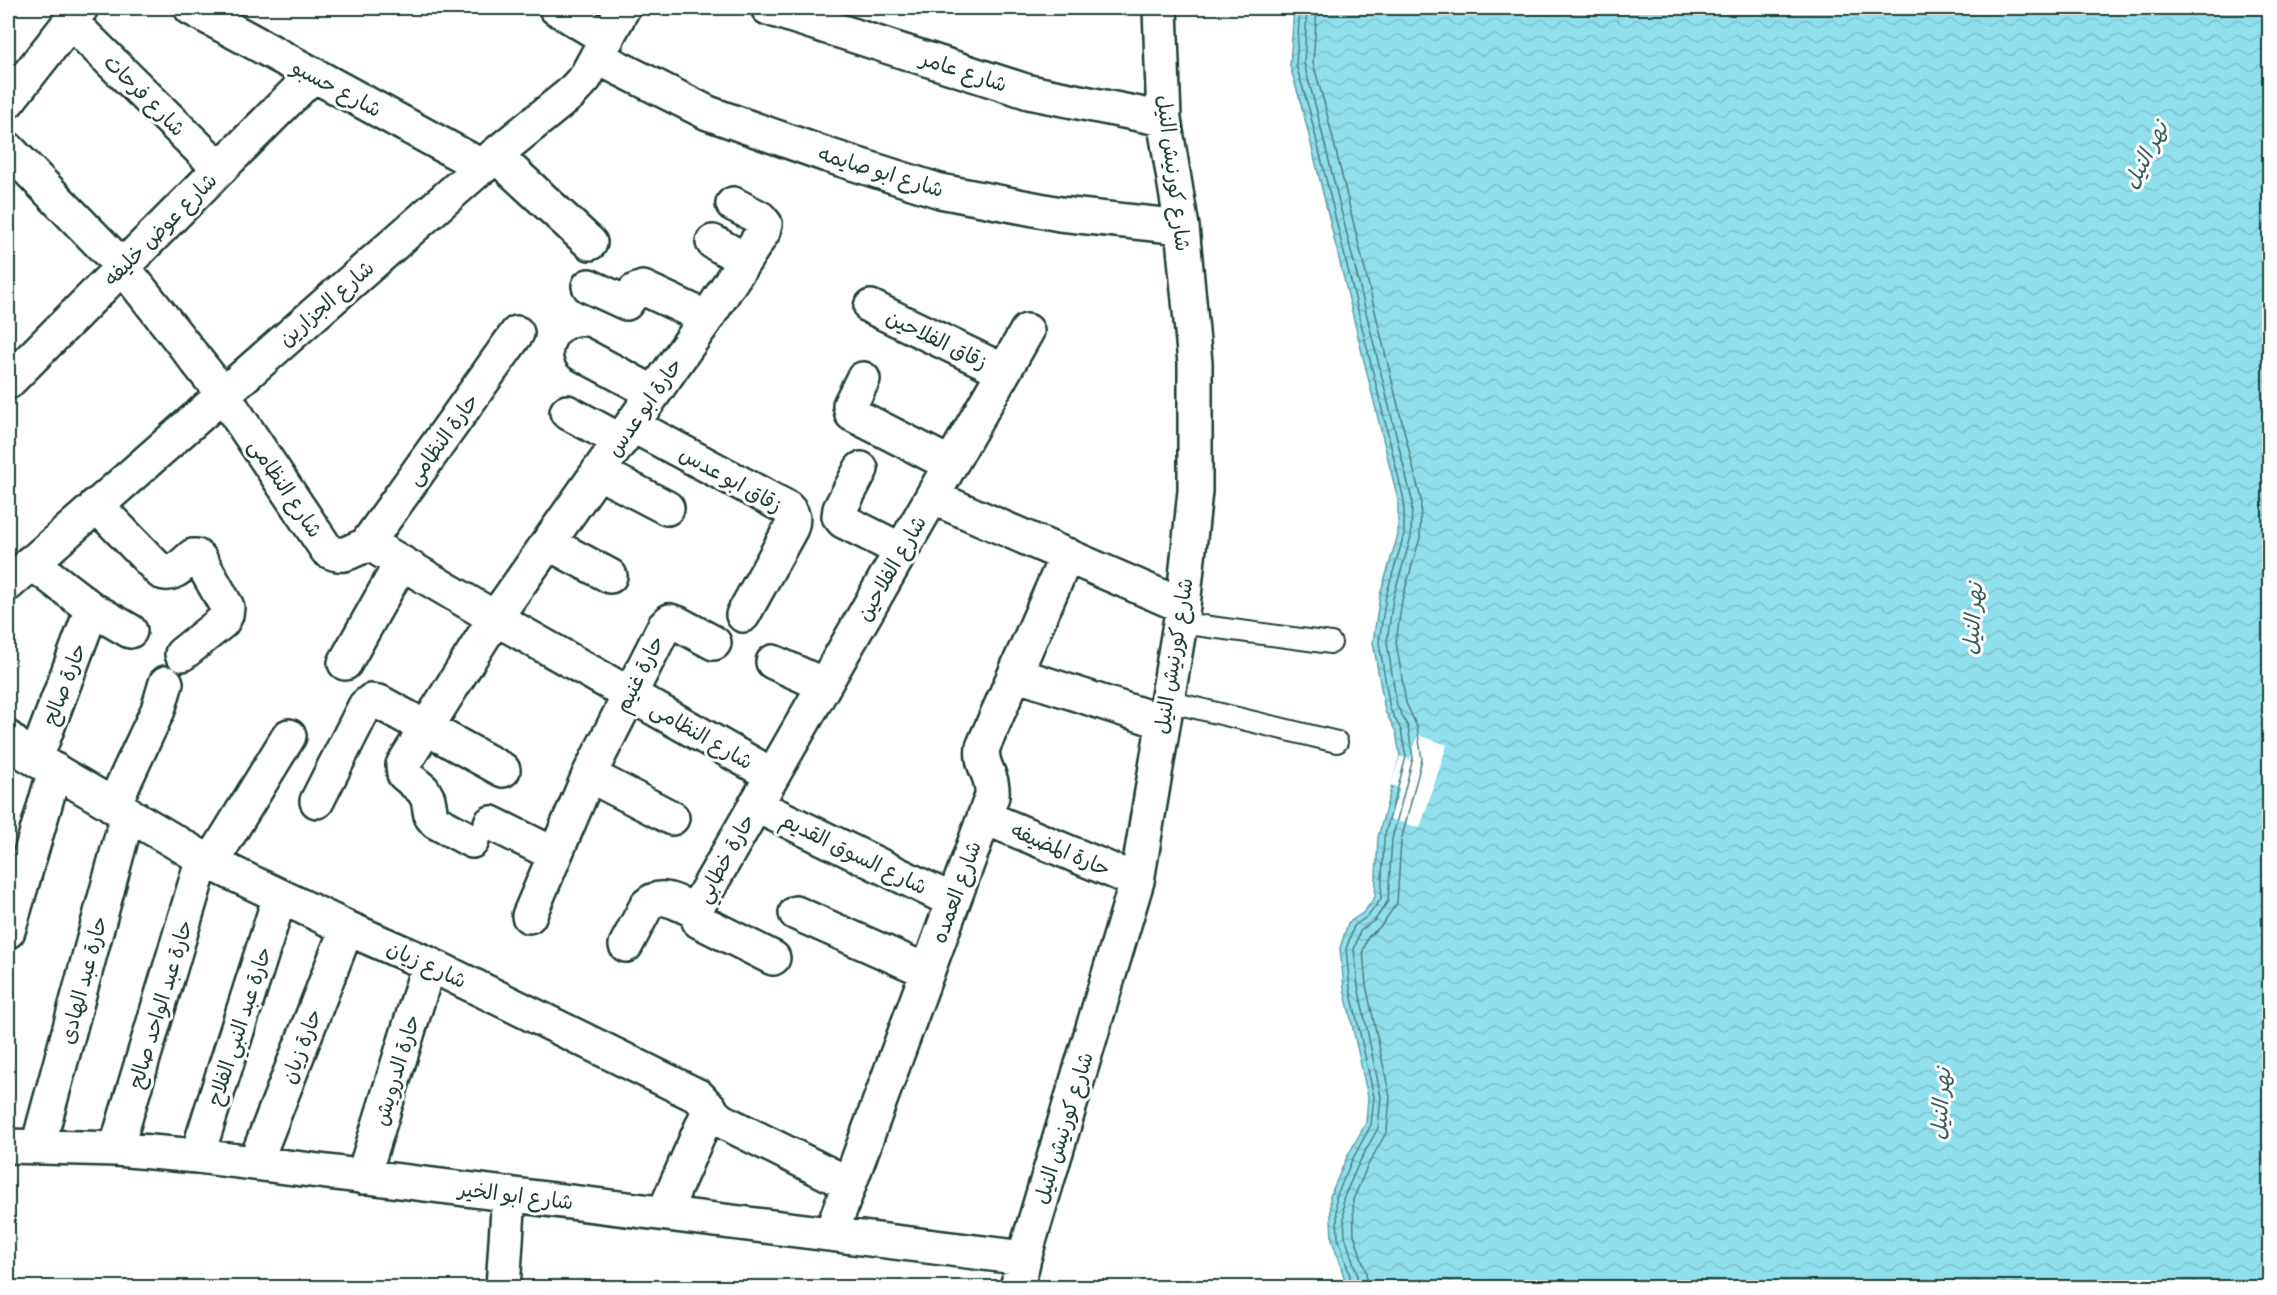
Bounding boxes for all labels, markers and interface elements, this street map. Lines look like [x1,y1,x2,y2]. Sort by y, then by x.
street label: شارع عامر [915,43,1011,100]
street label: شارع فرحات [97,48,192,143]
street label: شارع حسبو [285,51,387,125]
street label: شارع كورنيش النيل [1149,93,1198,253]
water label: نهر النيل [2115,114,2176,194]
street label: شارع ابو صايمه [814,138,948,205]
street label: شارع عوض خليفه [97,166,224,293]
street label: شارع الجزارين [272,253,381,354]
street label: زقاق الفلاحين [881,302,993,376]
street label: حارة ابو عدس [599,352,689,462]
street label: حارة النظامى [399,387,485,491]
street label: شارع النظامى [241,433,330,544]
street label: زقاق ابو عدس [674,439,788,519]
street label: شارع الفلاحين [849,510,934,627]
street label: شارع كورنيش النيل [1146,576,1201,736]
water label: نهر النيل [1955,579,1990,656]
street label: حارة غنيم [607,630,673,719]
street label: حارة صالح [35,639,93,729]
street label: شارع النظامى [645,694,758,777]
street label: شارع السوق القديم [775,805,932,903]
street label: حارة خطابي [689,808,766,910]
street label: حارة المضيفه [1007,815,1115,883]
street label: شارع العمده [924,837,989,948]
street label: حارة عبد الهادى [52,913,114,1047]
street label: حارة عبد الواحد صالح [121,916,199,1092]
street label: شارع زيان [382,933,472,996]
street label: حارة عبد النبي الفلاح [200,943,283,1111]
street label: حارة زيان [273,1004,329,1088]
street label: حارة الدرويش [365,1011,427,1129]
street label: شارع كورنيش النيل [1026,1048,1101,1208]
water label: نهر النيل [1923,1064,1958,1141]
street label: شارع ابو الخير [455,1173,575,1217]

